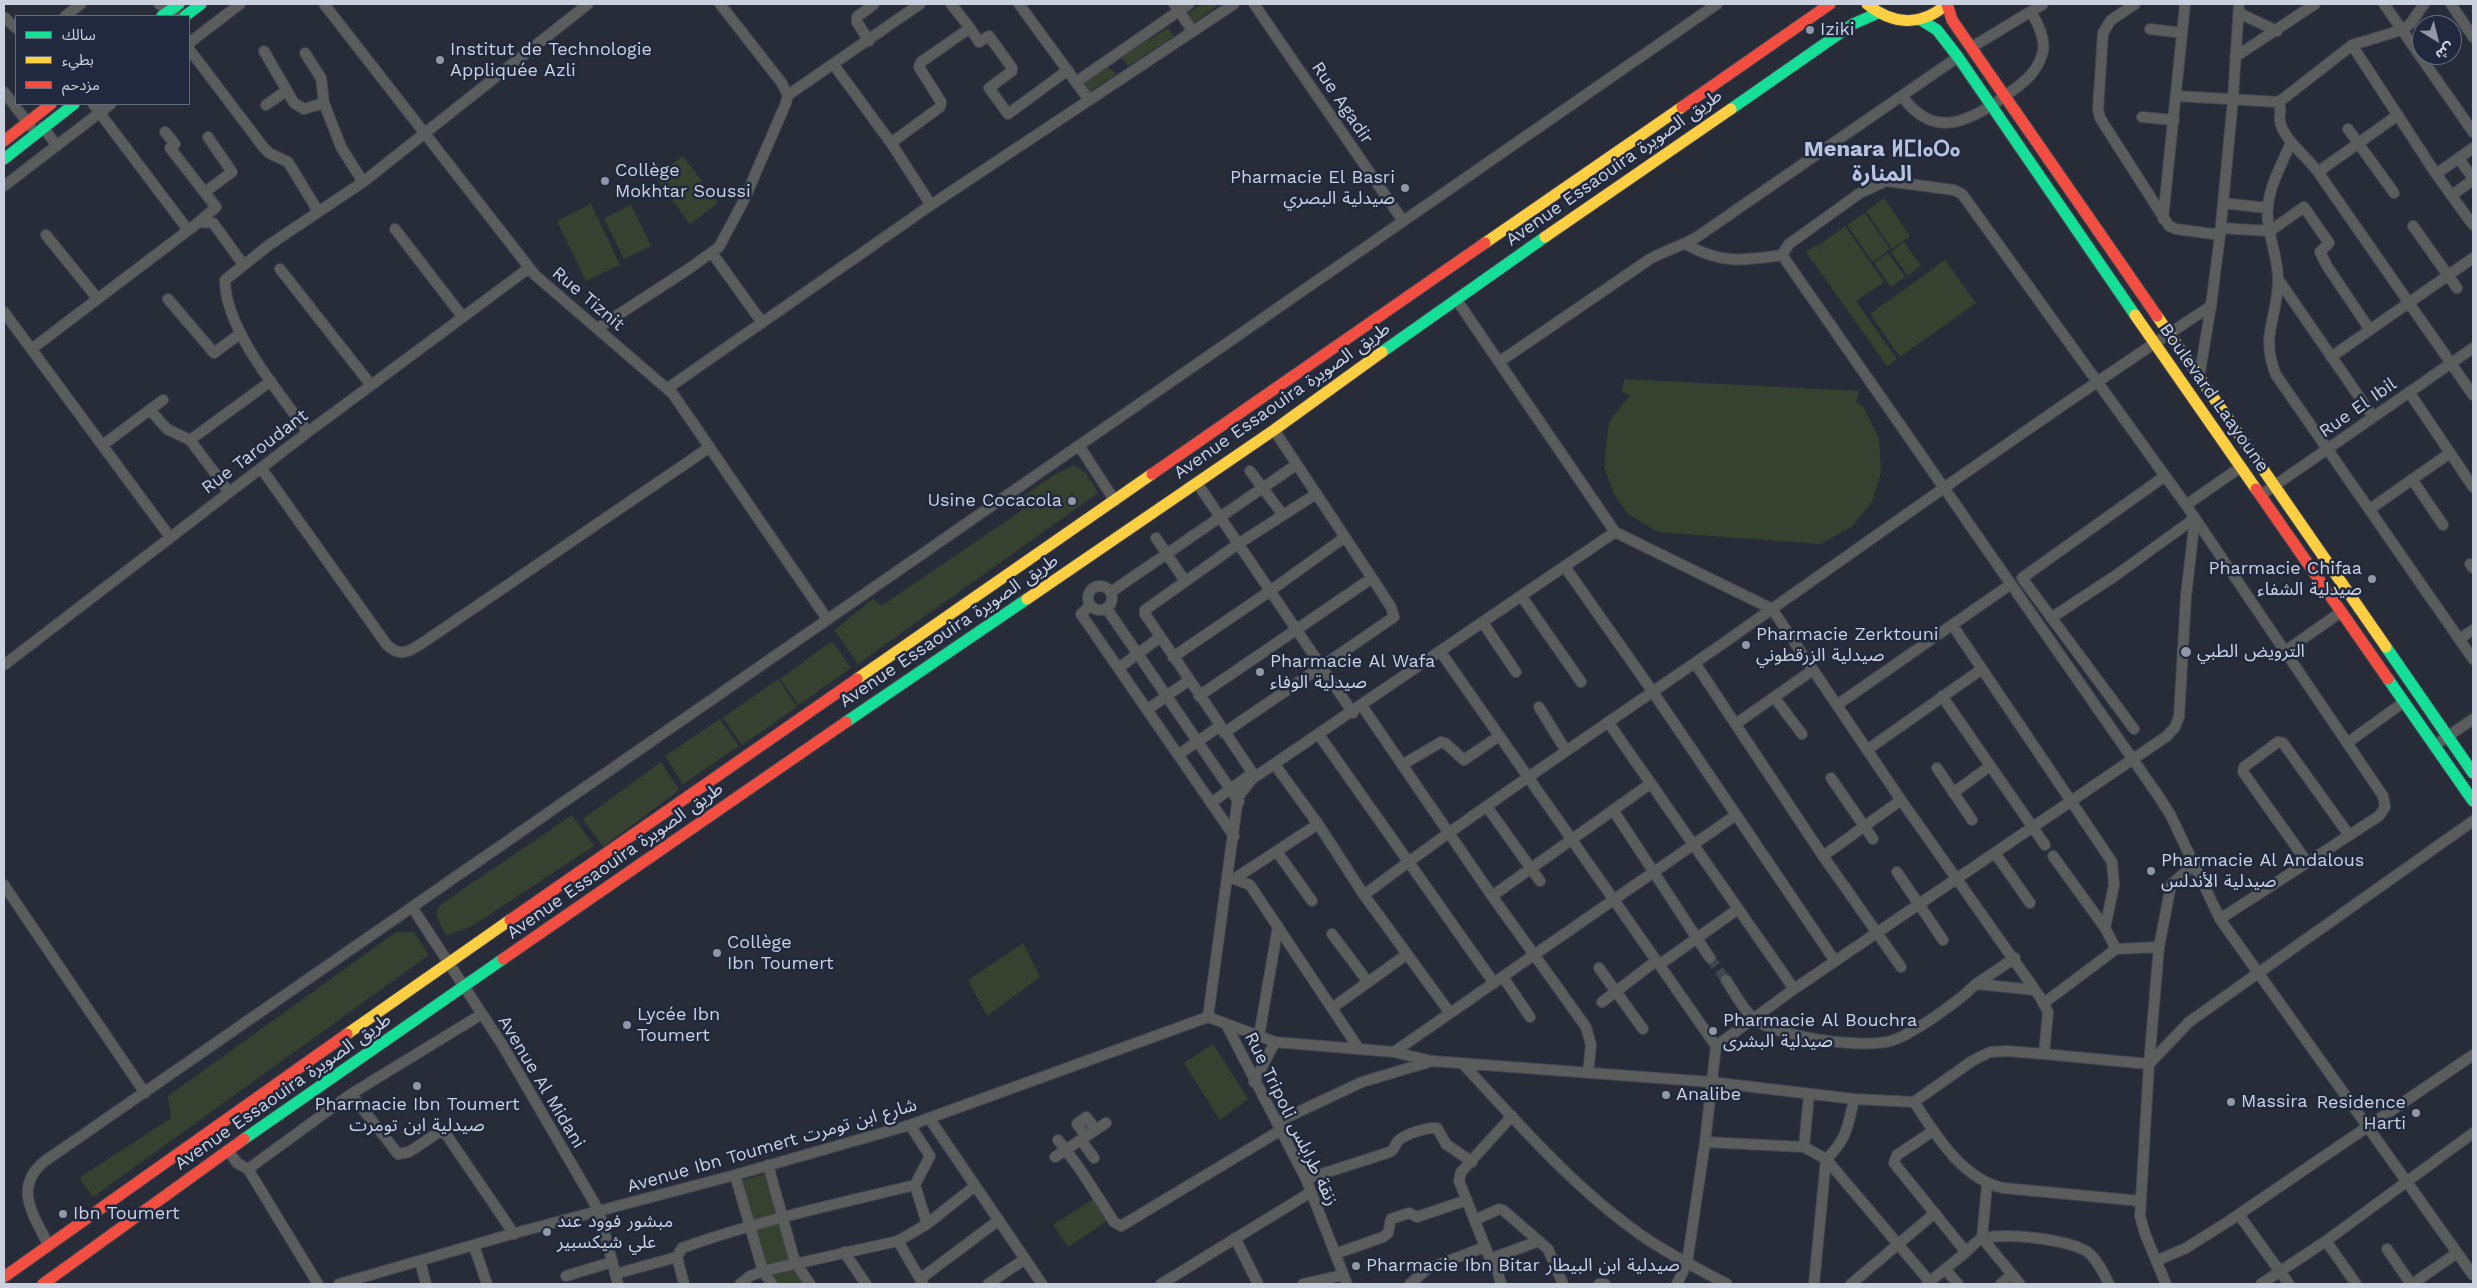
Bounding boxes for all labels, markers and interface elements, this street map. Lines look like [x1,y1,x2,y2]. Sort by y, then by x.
legend [15,15,190,105]
north arrow [2412,15,2462,65]
place label: Iziki [1820,19,1855,41]
marker: Iziki [1804,24,1816,36]
text: سالك [62,26,96,44]
place label: Institut de Technologie Appliquée Azli [450,39,652,82]
text: ش [2433,39,2458,63]
text: بطيء [62,51,94,69]
marker: Institut de Technologie Appliquée Azli [434,54,446,66]
street label: Rue Agadir [1307,58,1377,148]
text: مزدحم [62,76,100,94]
street label: Avenue Essaouira طريق الصويرة [1502,85,1726,251]
district label: Menara ⵍⵎⵏⴰⵔⴰ المنارة [1804,137,1960,188]
place label: Collège Mokhtar Soussi [615,160,751,202]
place label: Pharmacie El Basri صيدلية البصري [1230,167,1395,210]
marker: Collège Mokhtar Soussi [599,175,611,187]
marker: Pharmacie El Basri صيدلية البصري [1399,182,1411,194]
street label: Rue Tiznit [547,262,629,336]
street label: Avenue Essaouira طريق الصويرة [1170,318,1394,484]
street label: Boulevard Laayoune [2155,320,2273,476]
street label: Rue El Ibil [2315,374,2401,442]
street label: Rue Taroudant [198,405,312,499]
place label: Usine Cocacola [927,490,1062,512]
marker: Usine Cocacola [1066,495,1078,507]
street label: Avenue Essaouira طريق الصويرة [836,550,1062,712]
place label: Pharmacie Chifaa صيدلية الشفاء [2208,558,2362,600]
marker: Pharmacie Chifaa صيدلية الشفاء [2366,573,2378,585]
place label: Pharmacie Zerktouni صيدلية الزرقطوني [1756,624,1939,666]
marker: Pharmacie Zerktouni صيدلية الزرقطوني [1740,639,1752,651]
place label: الترويض الطبي [2197,641,2305,663]
marker: الترويض الطبي [2179,645,2193,659]
place label: Pharmacie Al Wafa صيدلية الوفاء [1270,651,1435,694]
marker: Pharmacie Al Wafa صيدلية الوفاء [1254,666,1266,678]
street label: Avenue Essaouira طريق الصويرة [503,778,727,944]
place label: Pharmacie Al Andalous صيدلية الأندلس [2161,850,2364,892]
marker: Pharmacie Al Andalous صيدلية الأندلس [2145,865,2157,877]
place label: Collège Ibn Toumert [727,932,833,974]
marker: Collège Ibn Toumert [711,947,723,959]
place label: Lycée Ibn Toumert [637,1004,720,1046]
street label: Avenue Essaouira طريق الصويرة [171,1009,395,1175]
place label: Pharmacie Al Bouchra صيدلية البشرى [1723,1010,1917,1052]
street label: Avenue Al Midani [493,1012,589,1152]
marker: Lycée Ibn Toumert [621,1019,633,1031]
marker: Pharmacie Al Bouchra صيدلية البشرى [1707,1025,1719,1037]
street label: Rue Tripoli زنقة طرابلس [1240,1029,1342,1209]
marker: Pharmacie Ibn Toumert صيدلية ابن تومرت [411,1080,423,1092]
place label: Analibe [1676,1084,1741,1106]
marker: Analibe [1660,1089,1672,1101]
place label: Massira [2241,1091,2307,1113]
place label: Residence Harti [2316,1092,2406,1134]
place label: Pharmacie Ibn Toumert صيدلية ابن تومرت [315,1094,519,1136]
street label: Avenue Ibn Toumert شارع ابن تومرت [625,1094,919,1198]
marker: Massira [2225,1096,2237,1108]
marker: Residence Harti [2410,1107,2422,1119]
place label: Ibn Toumert [73,1203,179,1225]
marker: Ibn Toumert [57,1208,69,1220]
place label: مبشور فوود عند علي شيكسبير [557,1211,673,1254]
marker: مبشور فوود عند علي شيكسبير [541,1226,553,1238]
place label: Pharmacie Ibn Bitar صيدلية ابن البيطار [1366,1255,1680,1277]
marker: Pharmacie Ibn Bitar صيدلية ابن البيطار [1350,1260,1362,1272]

